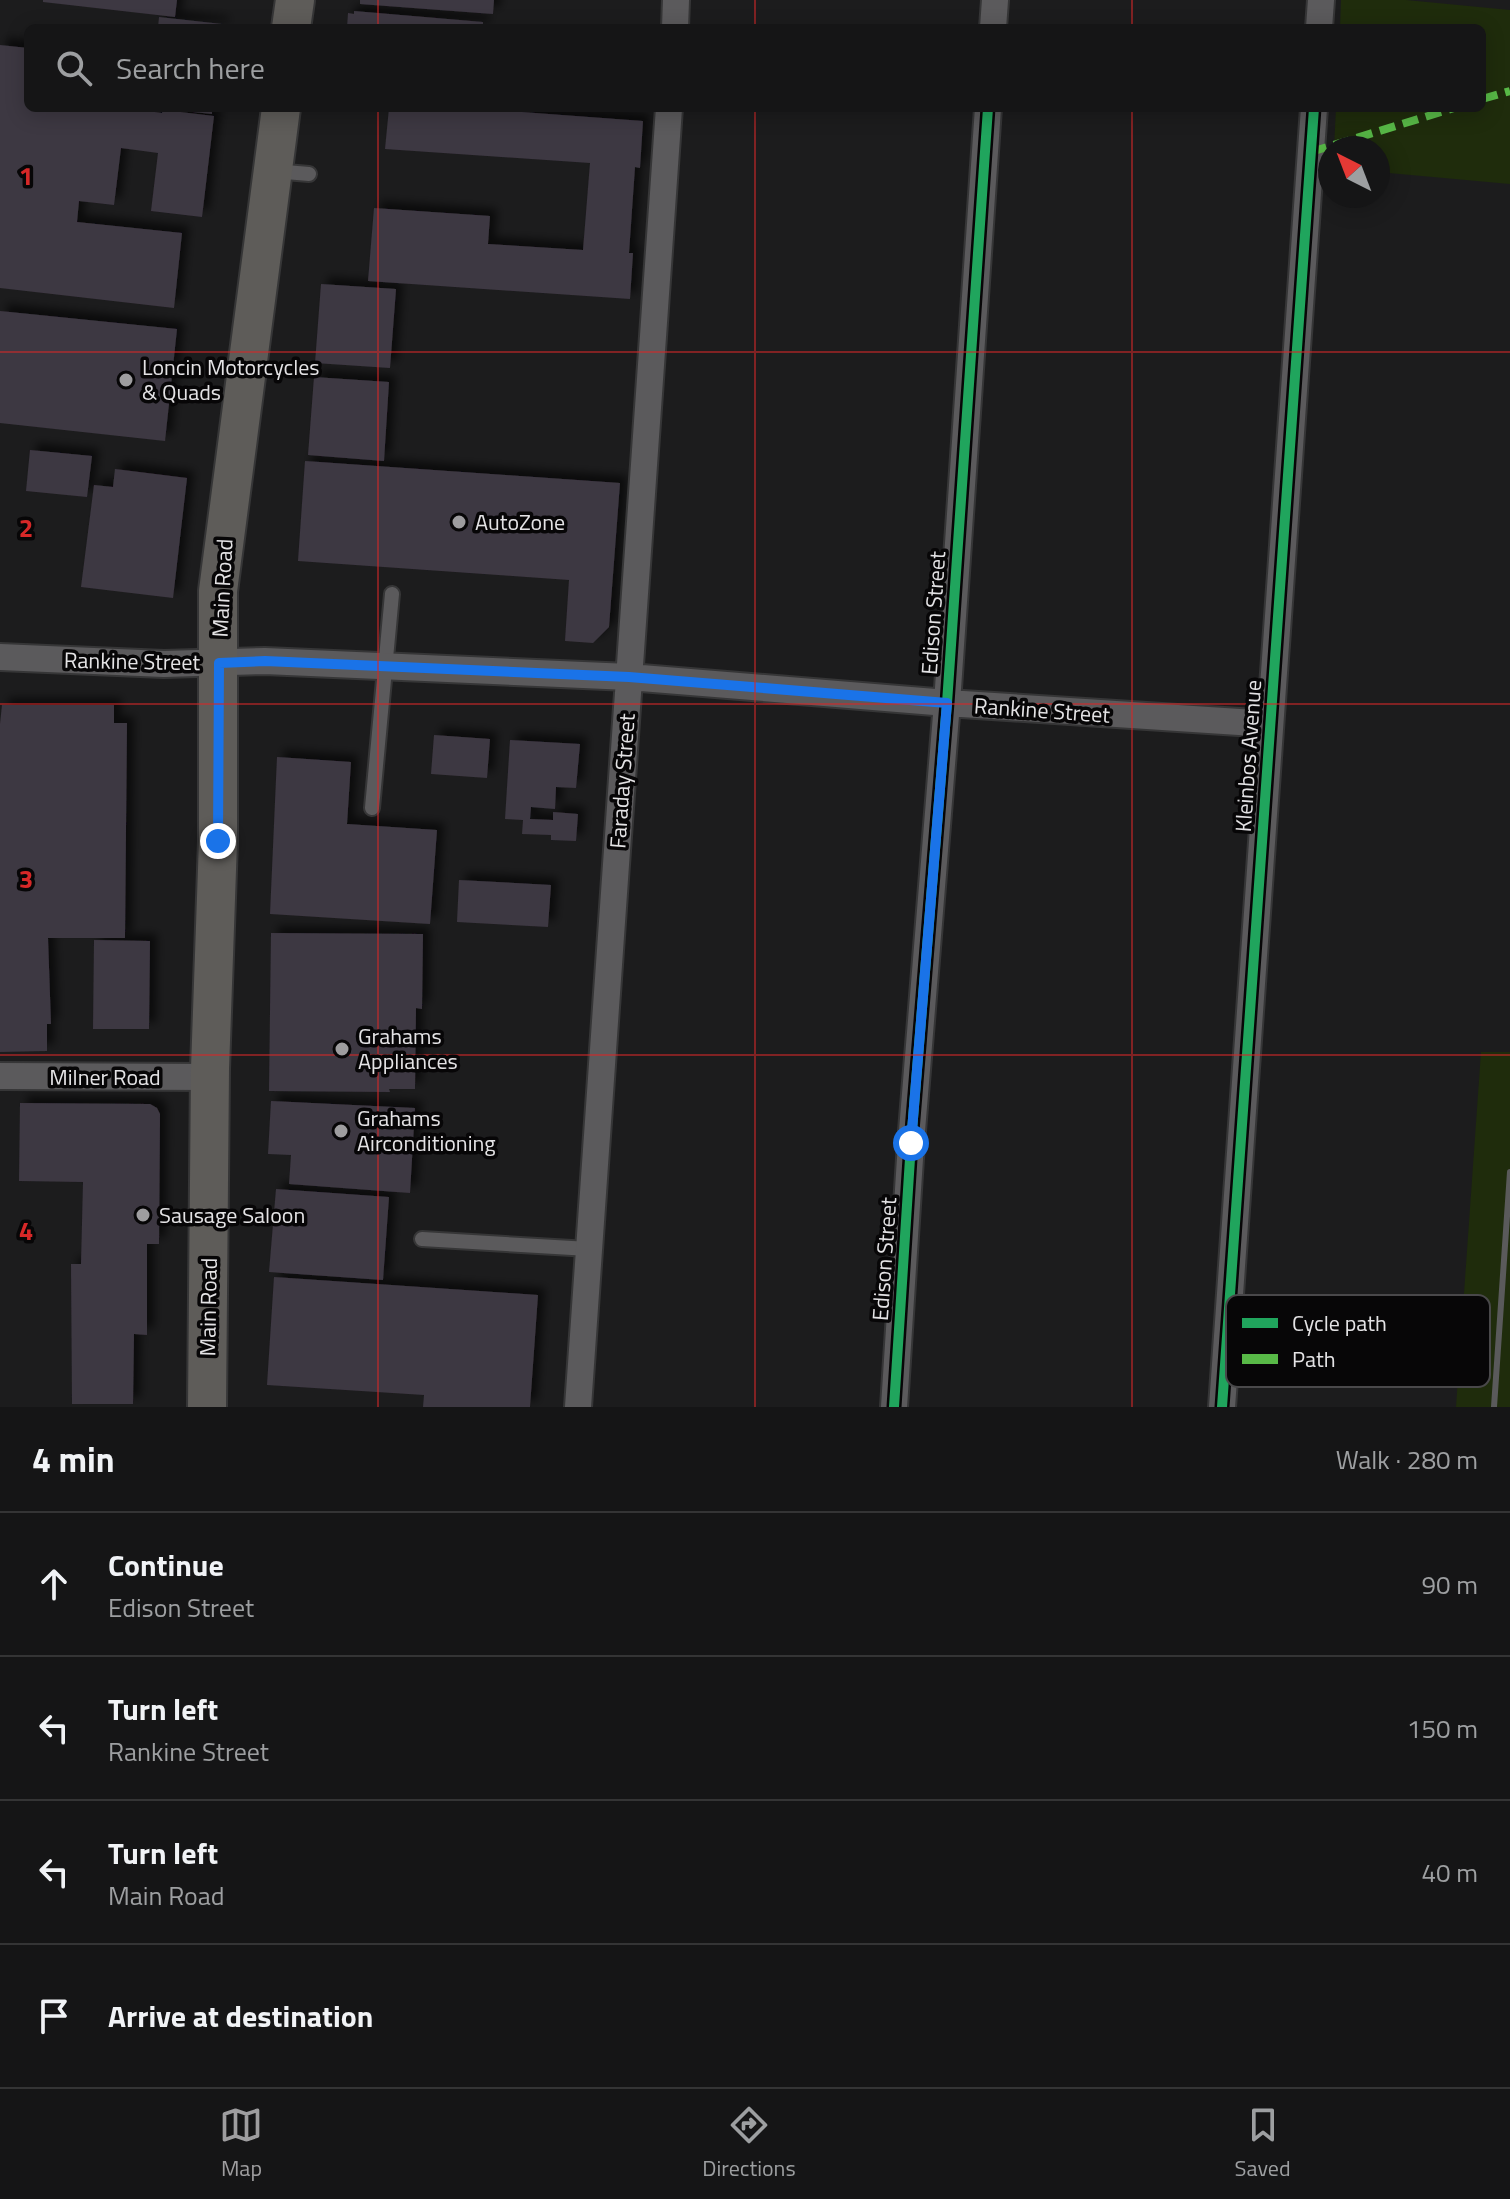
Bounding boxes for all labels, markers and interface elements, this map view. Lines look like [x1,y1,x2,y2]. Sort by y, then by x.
search box [24,24,1486,112]
text: Search here [116,45,265,91]
icon: search [52,46,96,90]
north arrow [1318,136,1390,208]
text: 1 [19,156,33,195]
place label: Loncin Motorcycles & Quads [142,350,320,409]
marker: Loncin Motorcycles & Quads [117,371,135,389]
place label: AutoZone [475,505,565,539]
text: 2 [19,508,33,547]
marker: AutoZone [450,513,468,531]
street label: Main Road [202,538,242,638]
street label: Edison Street [912,550,954,676]
street label: Rankine Street [64,643,201,679]
street label: Kleinbos Avenue [1226,679,1270,833]
street label: Rankine Street [973,688,1111,732]
street label: Faraday Street [600,712,644,850]
route end [200,823,236,859]
text: 3 [19,859,33,898]
place label: Grahams Appliances [358,1019,458,1078]
marker: Grahams Appliances [333,1040,351,1058]
street label: Milner Road [49,1060,161,1094]
place label: Grahams Airconditioning [357,1101,496,1160]
marker: Grahams Airconditioning [332,1122,350,1140]
route start [893,1125,929,1161]
street label: Edison Street [863,1196,905,1322]
place label: Sausage Saloon [159,1198,305,1232]
marker: Sausage Saloon [134,1206,152,1224]
text: 4 [19,1211,33,1250]
street label: Main Road [190,1257,226,1357]
legend [1226,1295,1490,1387]
text: Cycle path [1292,1306,1387,1340]
text: Path [1292,1342,1336,1376]
text: 4 min [32,1433,115,1485]
text: Walk · 280 m [1336,1440,1478,1479]
text: Continue [108,1542,224,1588]
icon: ahead [32,1562,76,1606]
text: 90 m [1421,1565,1478,1604]
text: Edison Street [108,1588,254,1627]
text: Turn left [108,1686,218,1732]
icon: left [32,1706,76,1750]
text: 150 m [1407,1709,1478,1748]
text: Rankine Street [108,1732,269,1771]
text: Turn left [108,1830,218,1876]
icon: left [32,1850,76,1894]
text: 40 m [1421,1853,1478,1892]
text: Main Road [108,1876,225,1915]
text: Arrive at destination [108,1993,373,2039]
icon: arrive [32,1994,76,2038]
tab: Map [219,2103,263,2185]
tab: Directions [702,2103,796,2185]
tab: Saved [1235,2103,1291,2185]

